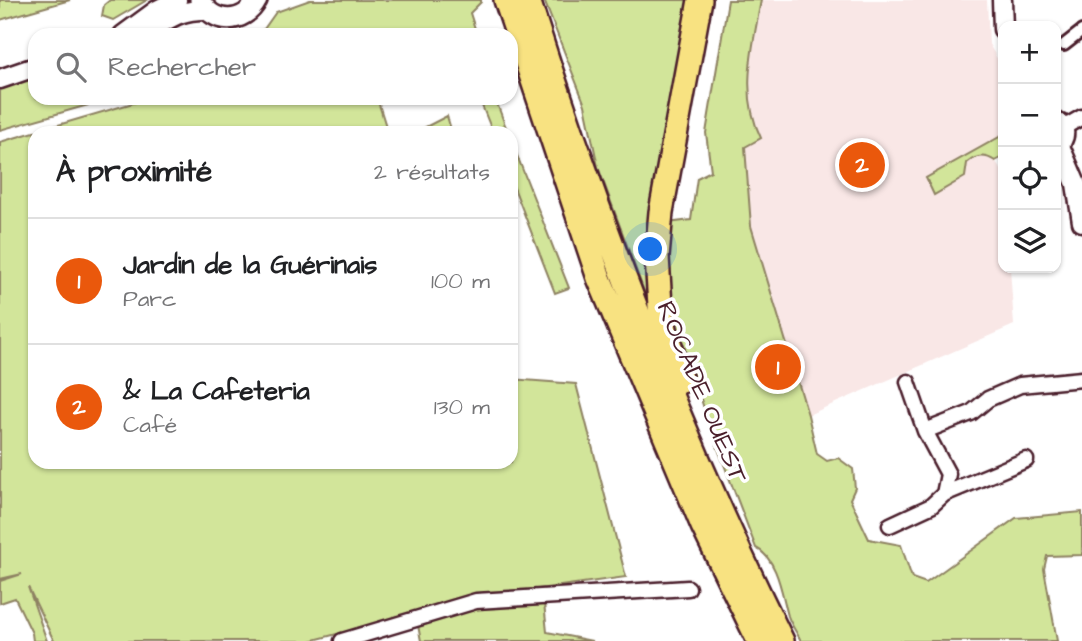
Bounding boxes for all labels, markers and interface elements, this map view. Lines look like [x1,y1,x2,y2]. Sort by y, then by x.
map controls [998,21,1061,273]
button: + [998,21,1061,84]
search box [28,28,518,105]
icon: search [52,48,90,86]
text: Rechercher [108,49,256,85]
button: − [998,84,1061,147]
pin: 2 [839,139,885,191]
button: locate [998,147,1061,210]
text: À proximité [56,151,212,193]
text: 2 résultats [374,156,490,188]
button: layers [998,210,1061,273]
your location [633,232,667,266]
text: Jardin de la Guérinais [123,247,377,283]
text: 1 [78,265,80,297]
text: 100 m [431,265,490,297]
text: Parc [123,283,177,315]
street label: ROCADE OUEST [648,296,757,489]
pin: 1 [755,341,801,393]
text: & La Cafeteria [123,373,310,409]
text: 2 [72,391,86,423]
text: 130 m [434,391,490,423]
text: Café [123,409,177,441]

